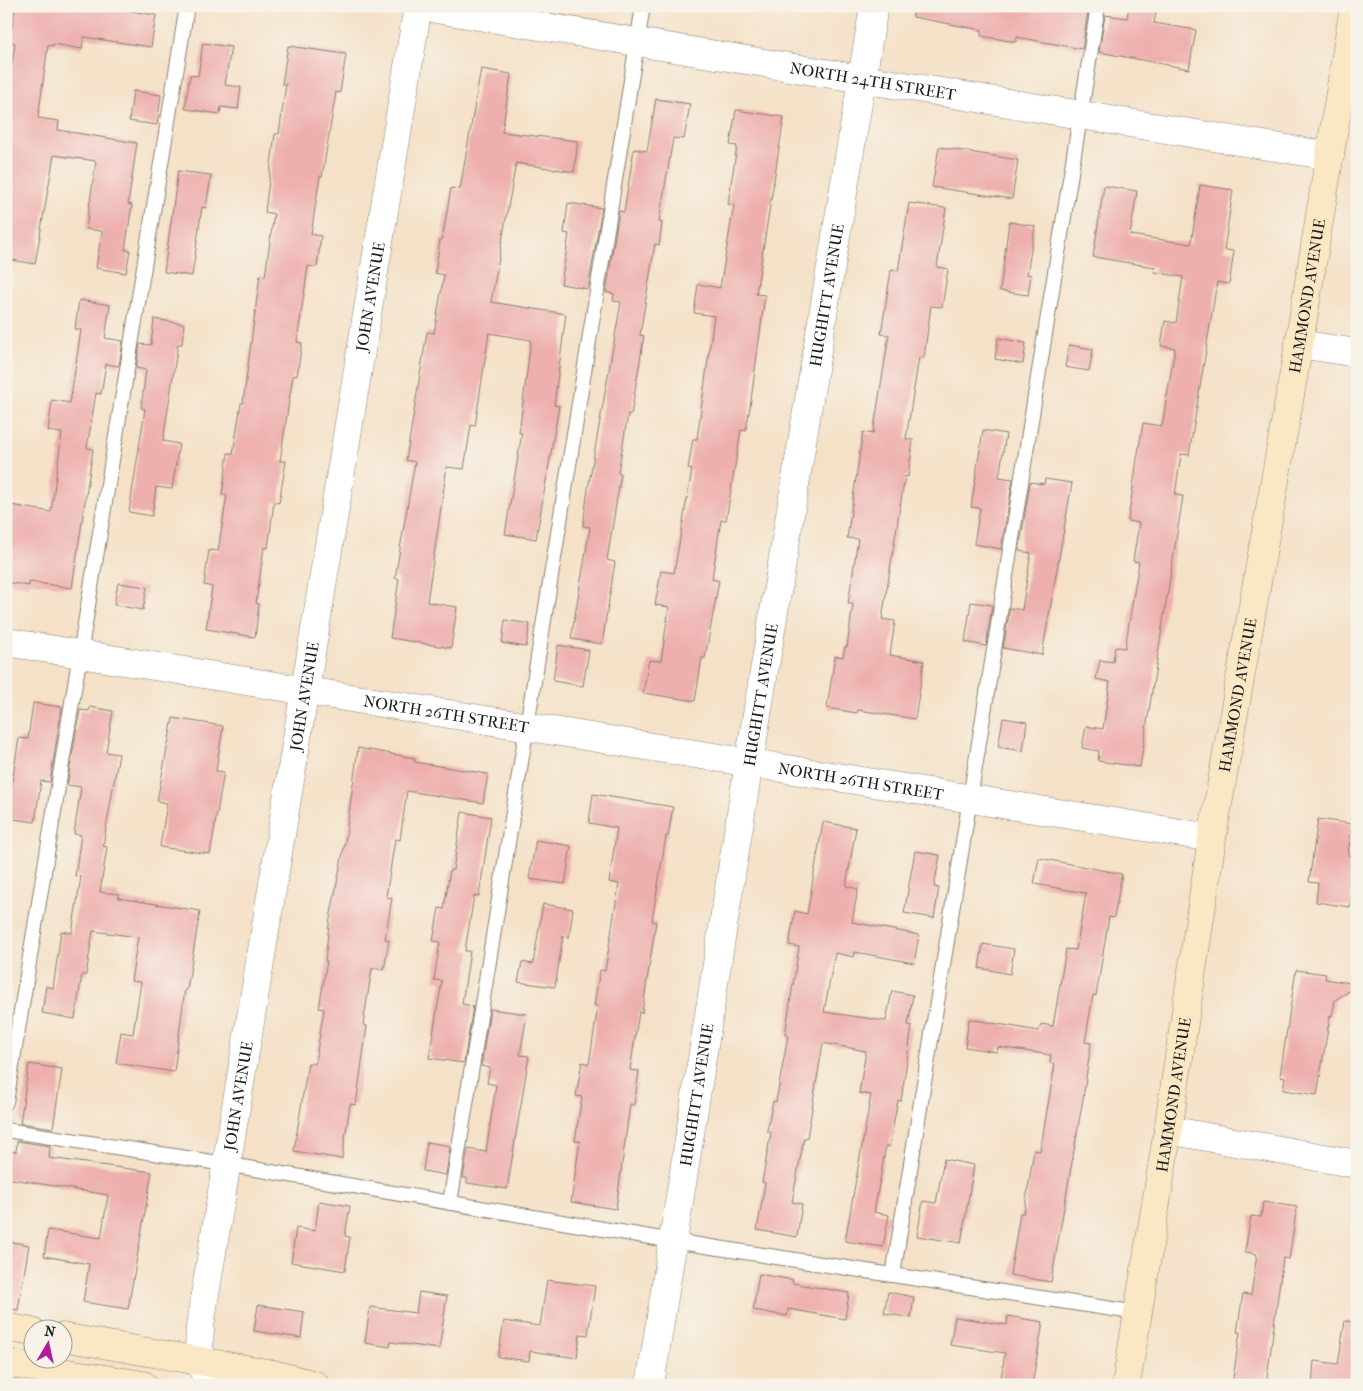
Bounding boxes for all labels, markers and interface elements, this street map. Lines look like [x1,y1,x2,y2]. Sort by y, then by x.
street label: NORTH 24TH STREET [788,58,957,104]
street label: HAMMOND AVENUE [1285,217,1329,375]
street label: HUGHITT AVENUE [806,222,848,368]
street label: JOHN AVENUE [352,241,389,355]
street label: HAMMOND AVENUE [1215,616,1261,774]
street label: HUGHITT AVENUE [740,622,782,768]
street label: JOHN AVENUE [286,640,323,754]
street label: NORTH 26TH STREET [362,691,530,737]
street label: NORTH 26TH STREET [777,759,945,804]
street label: HAMMOND AVENUE [1152,1016,1195,1174]
street label: HUGHITT AVENUE [676,1022,717,1168]
street label: JOHN AVENUE [220,1040,257,1154]
north arrow [22,1318,72,1368]
text: N [43,1322,57,1341]

